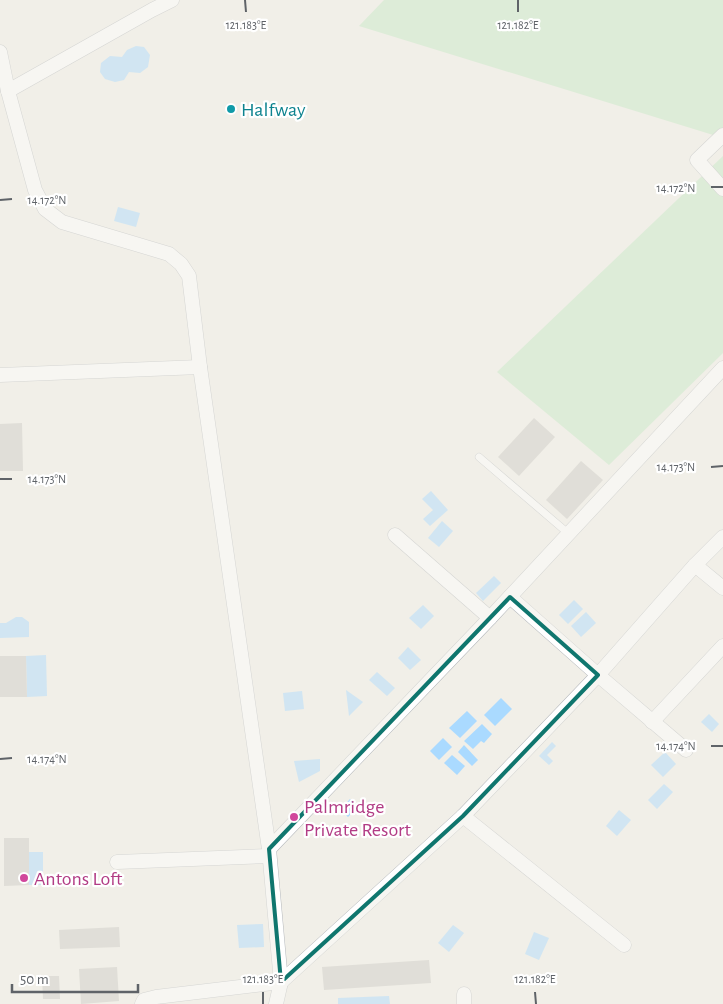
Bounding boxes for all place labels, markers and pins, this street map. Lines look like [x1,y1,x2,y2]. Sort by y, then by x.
place label: Halfway [241,100,306,120]
marker: Halfway [225,103,237,115]
place label: Palmridge Private Resort [304,797,411,840]
marker: Palmridge Private Resort [288,811,300,823]
place label: Antons Loft [34,869,123,889]
marker: Antons Loft [18,872,30,884]

